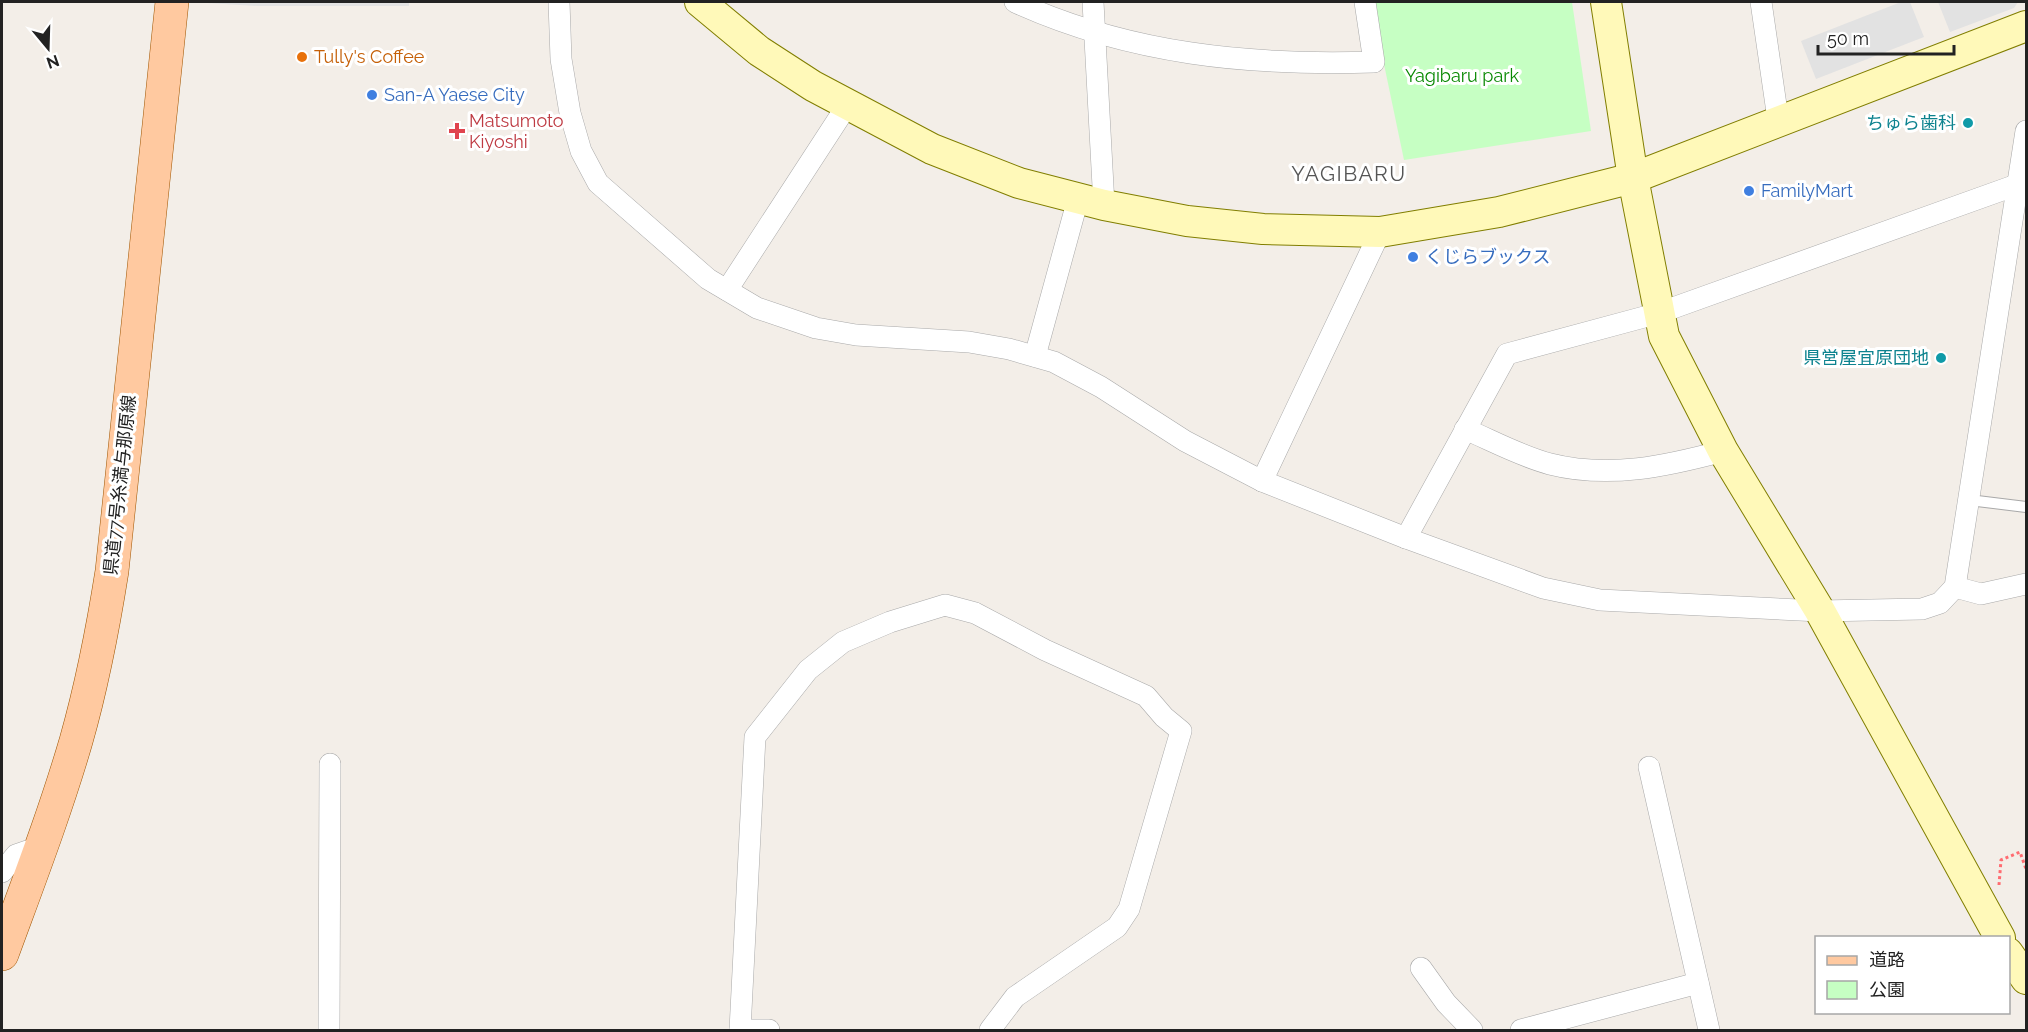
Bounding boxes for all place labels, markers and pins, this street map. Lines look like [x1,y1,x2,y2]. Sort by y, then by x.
place label: Tully's Coffee [314,46,425,67]
marker: Tully's Coffee [295,50,309,64]
place label: San-A Yaese City [384,84,525,105]
marker: San-A Yaese City [365,88,379,102]
place label: Matsumoto Kiyoshi [469,110,564,152]
place label: ちゅら歯科 [1866,112,1956,133]
marker: ちゅら歯科 [1961,116,1975,130]
marker: Matsumoto Kiyoshi [450,124,464,138]
place label: FamilyMart [1761,180,1853,201]
marker: FamilyMart [1742,184,1756,198]
place label: くじらブックス [1425,246,1550,267]
marker: くじらブックス [1406,250,1420,264]
place label: 県営屋宜原団地 [1803,347,1929,368]
marker: 県営屋宜原団地 [1934,351,1948,365]

